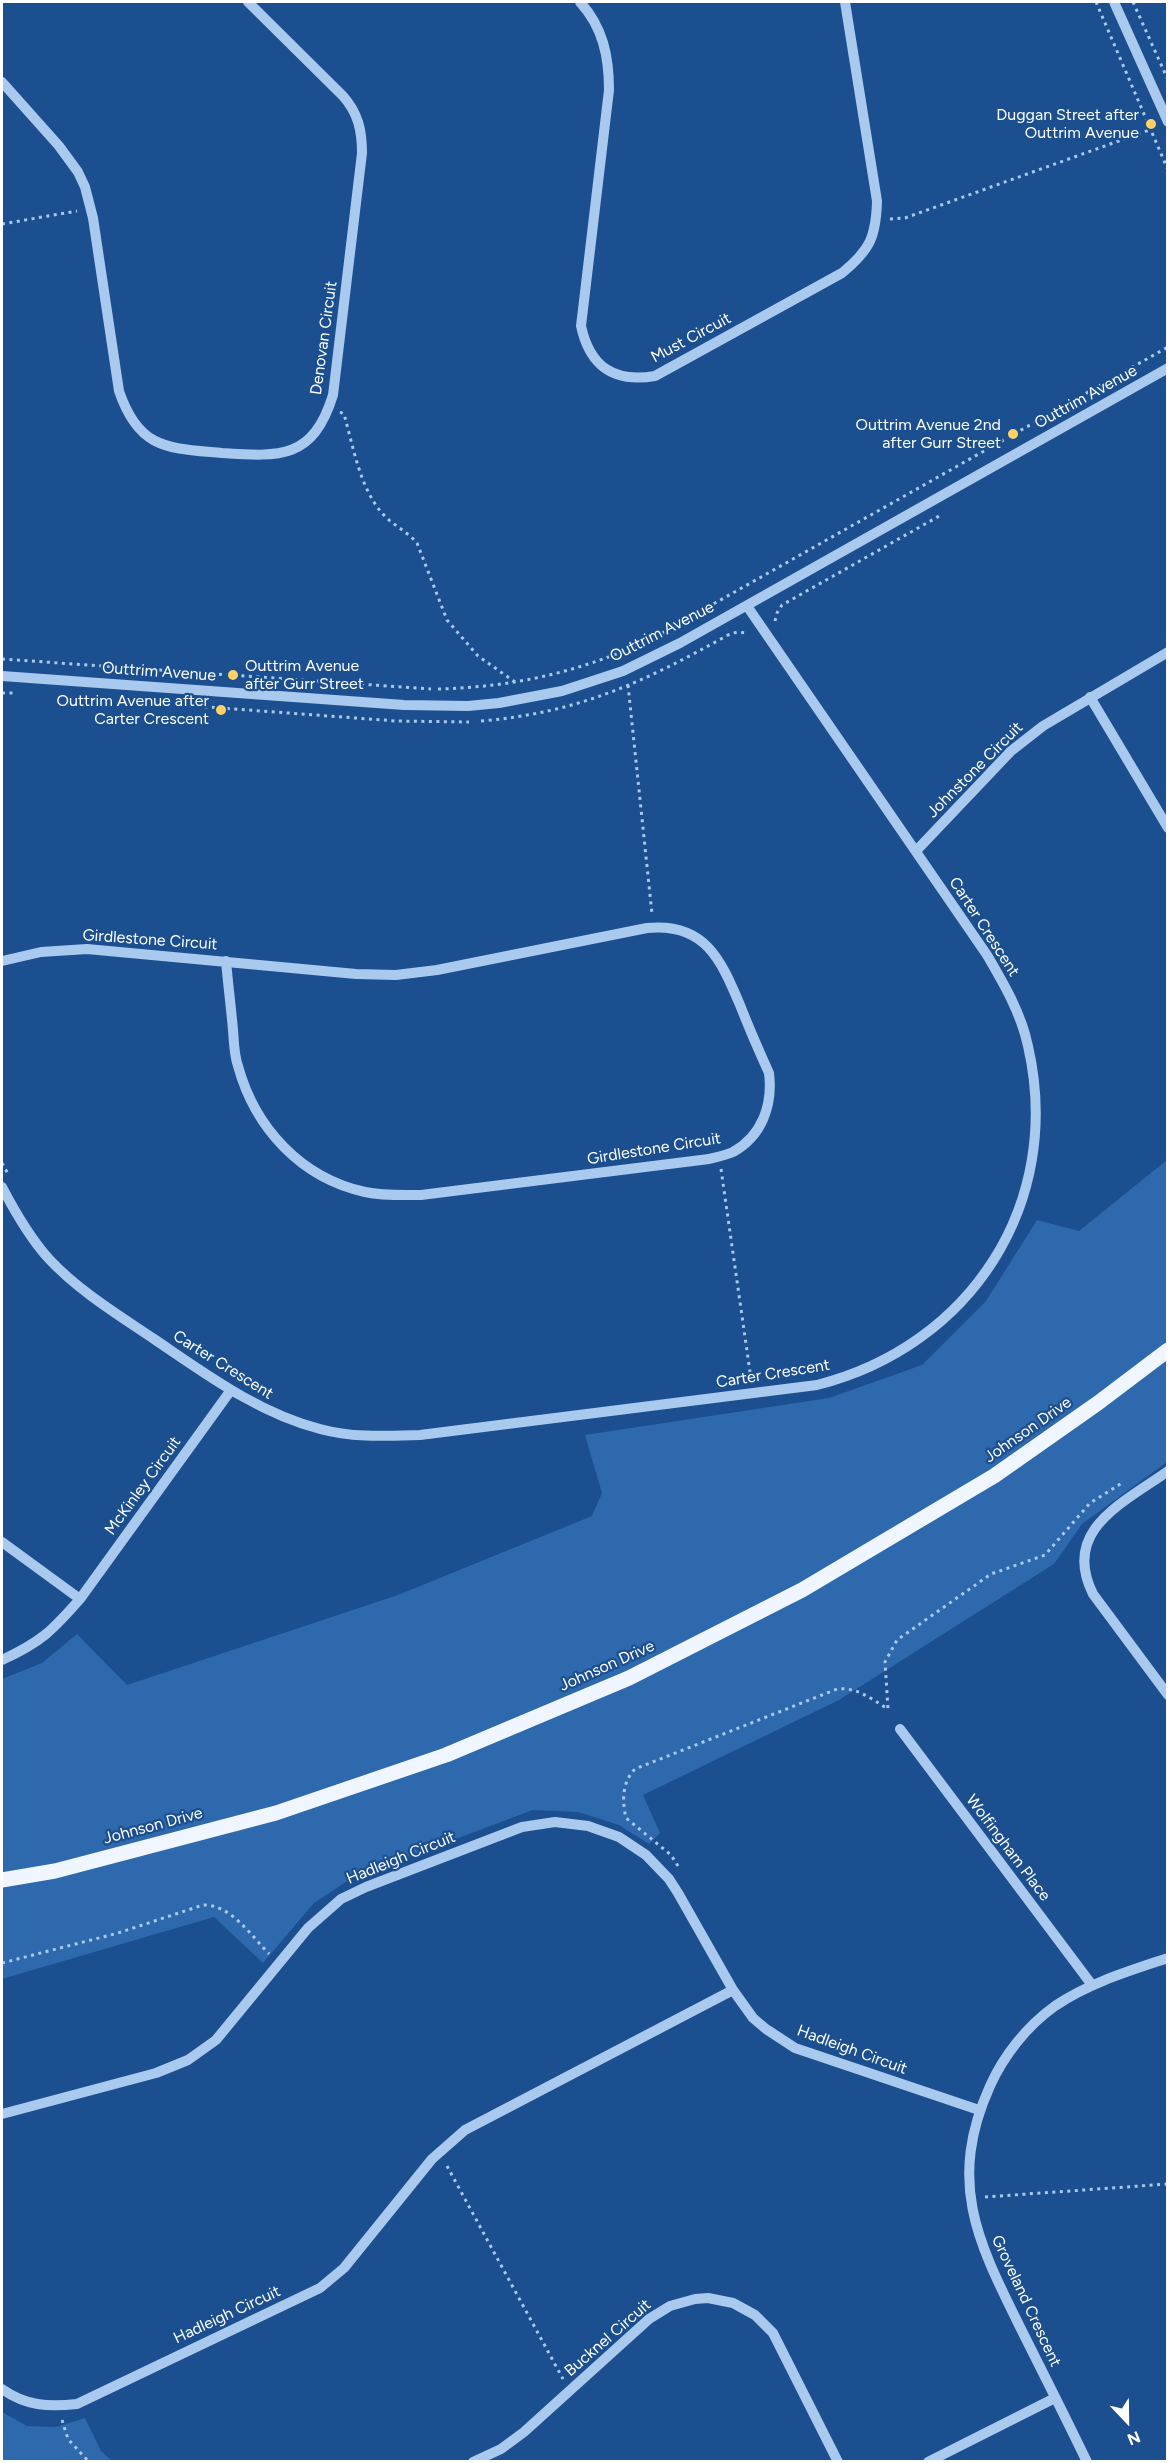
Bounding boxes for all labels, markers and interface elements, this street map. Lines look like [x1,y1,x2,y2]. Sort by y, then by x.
place label: Duggan Street after Outtrim Avenue [996,105,1139,143]
marker: Duggan Street after Outtrim Avenue [1144,117,1158,131]
street label: Denovan Circuit [306,280,342,396]
street label: Must Circuit [648,309,734,367]
street label: Outtrim Avenue [1031,361,1141,433]
place label: Outtrim Avenue 2nd after Gurr Street [856,415,1001,453]
marker: Outtrim Avenue 2nd after Gurr Street [1006,427,1020,441]
street label: Outtrim Avenue [607,598,717,666]
place label: Outtrim Avenue after Gurr Street [245,656,364,694]
street label: Outtrim Avenue [101,658,217,686]
marker: Outtrim Avenue after Gurr Street [226,668,240,682]
place label: Outtrim Avenue after Carter Crescent [57,691,209,729]
marker: Outtrim Avenue after Carter Crescent [214,703,228,717]
street label: Johnstone Circuit [923,718,1027,822]
street label: Carter Crescent [945,874,1023,980]
street label: Girdlestone Circuit [82,926,218,954]
street label: Girdlestone Circuit [586,1129,722,1169]
street label: Carter Crescent [169,1326,277,1404]
street label: Carter Crescent [715,1356,831,1392]
street label: Johnson Drive [981,1393,1075,1467]
street label: McKinley Circuit [101,1433,185,1539]
street label: Johnson Drive [557,1636,657,1696]
street label: Wolfingham Place [962,1791,1054,1905]
street label: Johnson Drive [101,1804,205,1848]
street label: Hadleigh Circuit [344,1827,458,1889]
street label: Hadleigh Circuit [794,2021,910,2079]
street label: Groveland Crescent [987,2232,1065,2370]
street label: Hadleigh Circuit [170,2282,284,2348]
street label: Bucknel Circuit [561,2295,655,2381]
north arrow [1097,2391,1157,2451]
text: N [1125,2427,1143,2449]

